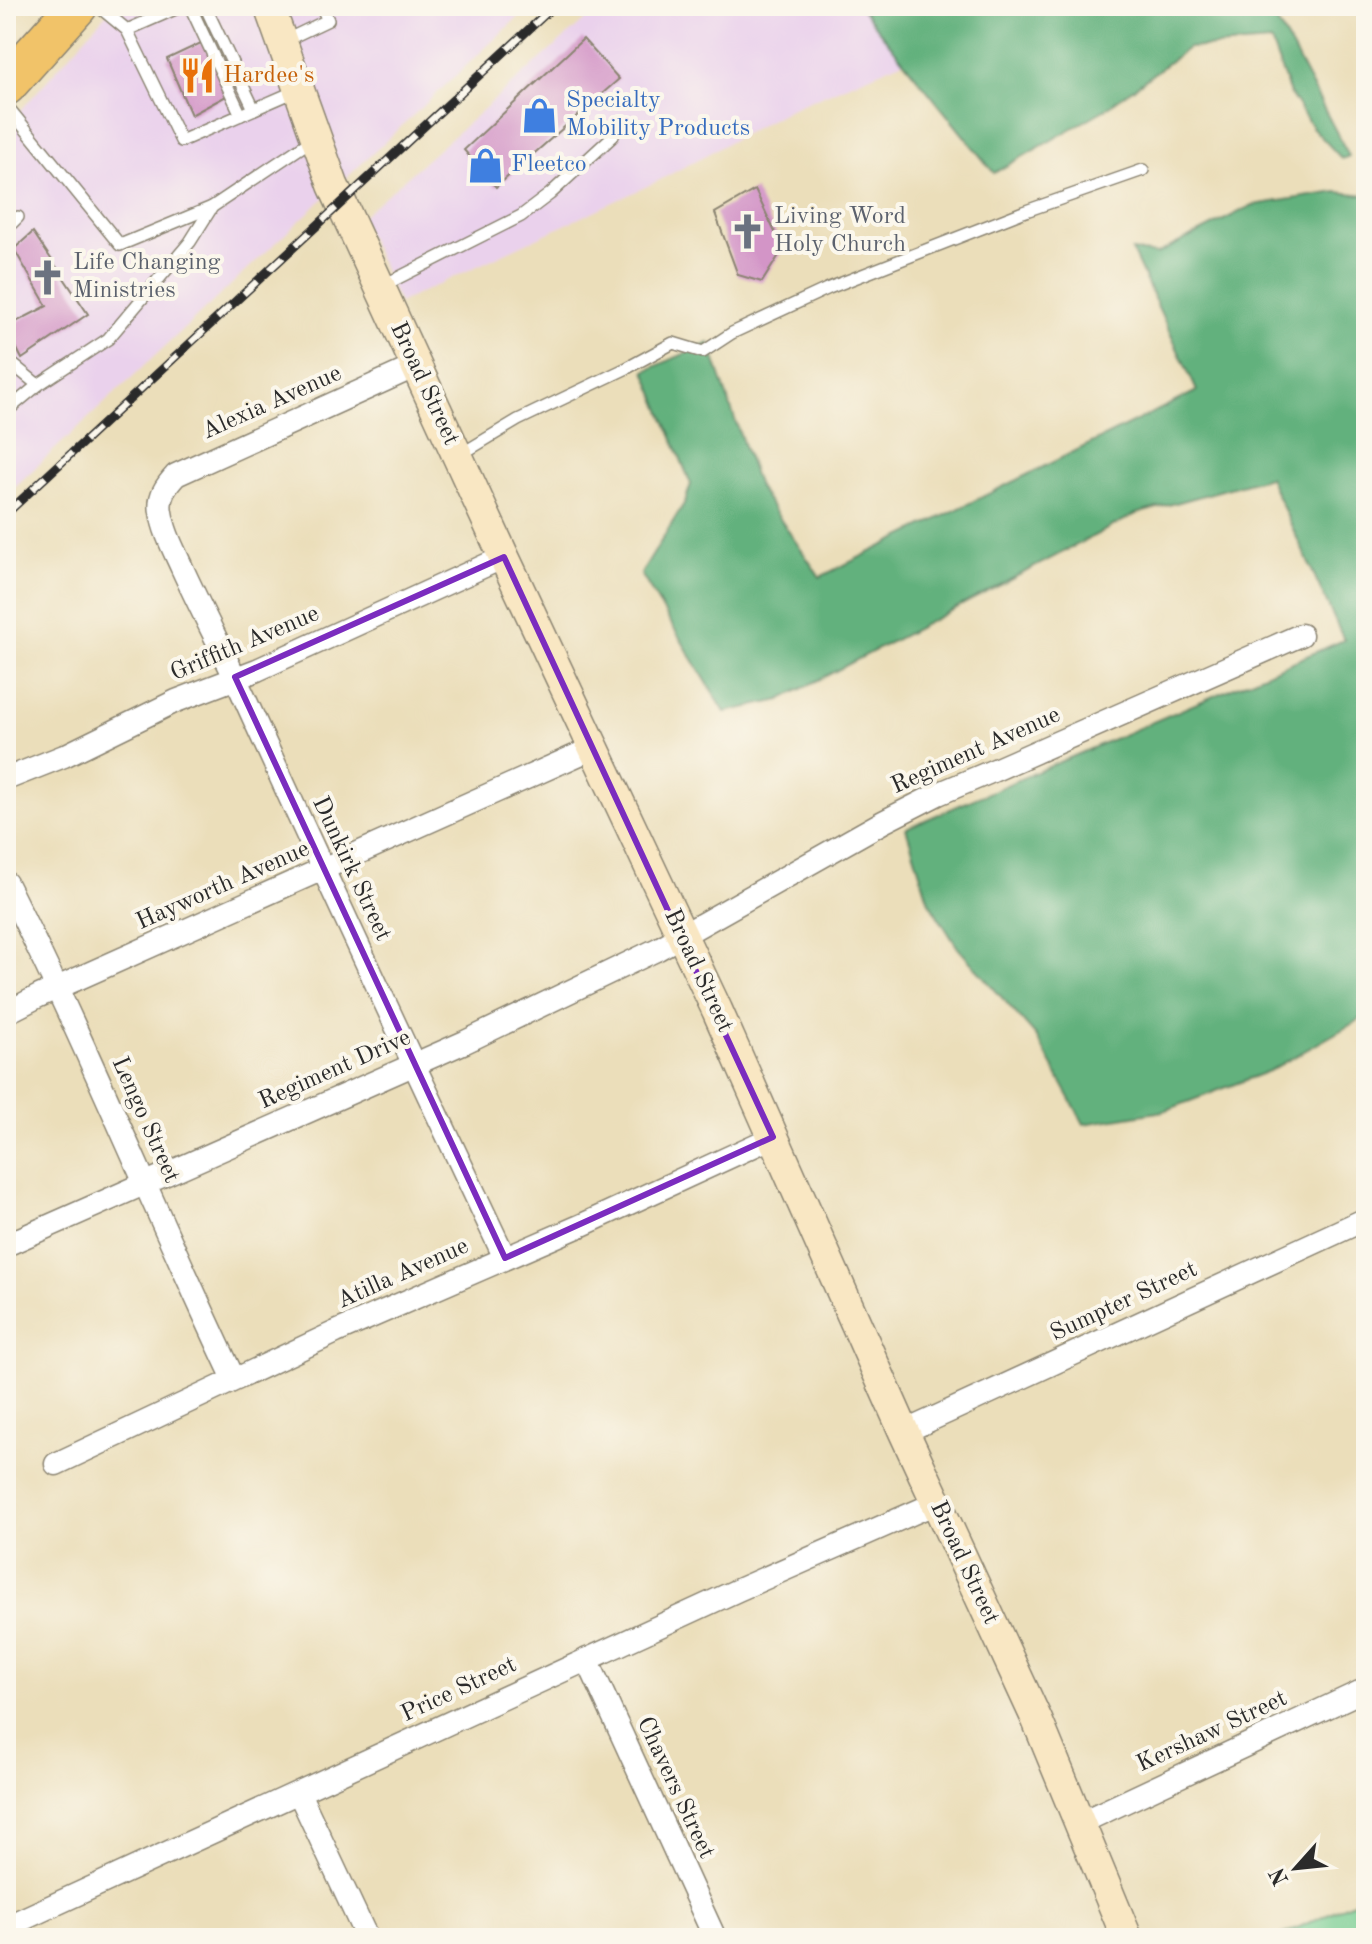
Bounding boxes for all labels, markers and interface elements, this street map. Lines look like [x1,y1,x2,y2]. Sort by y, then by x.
restaurant icon: Hardee's [178,57,216,95]
place label: Hardee's [223,64,314,88]
place label: Specialty Mobility Products [566,89,750,141]
shop icon: Specialty Mobility Products [521,96,559,134]
shop icon: Fleetco [466,146,504,184]
place label: Fleetco [511,153,587,177]
place label: Living Word Holy Church [774,205,906,257]
church icon: Living Word Holy Church [729,212,767,250]
place label: Life Changing Ministries [73,251,221,303]
church icon: Life Changing Ministries [28,258,66,296]
street label: Broad Street [385,319,463,449]
street label: Alexia Avenue [199,362,345,444]
street label: Griffith Avenue [167,602,323,686]
street label: Regiment Avenue [888,703,1064,799]
street label: Dunkirk Street [307,793,395,945]
street label: Hayworth Avenue [133,837,313,935]
street label: Broad Street [659,906,737,1036]
street label: Regiment Drive [255,1026,415,1114]
street label: Lengo Street [107,1053,183,1187]
street label: Atilla Avenue [334,1234,472,1314]
street label: Sumpter Street [1047,1258,1201,1346]
street label: Broad Street [925,1498,1003,1628]
street label: Price Street [398,1653,520,1727]
street label: Kershaw Street [1133,1687,1291,1777]
street label: Chavers Street [632,1713,718,1863]
north arrow [1256,1828,1336,1908]
text: N [1266,1864,1294,1889]

